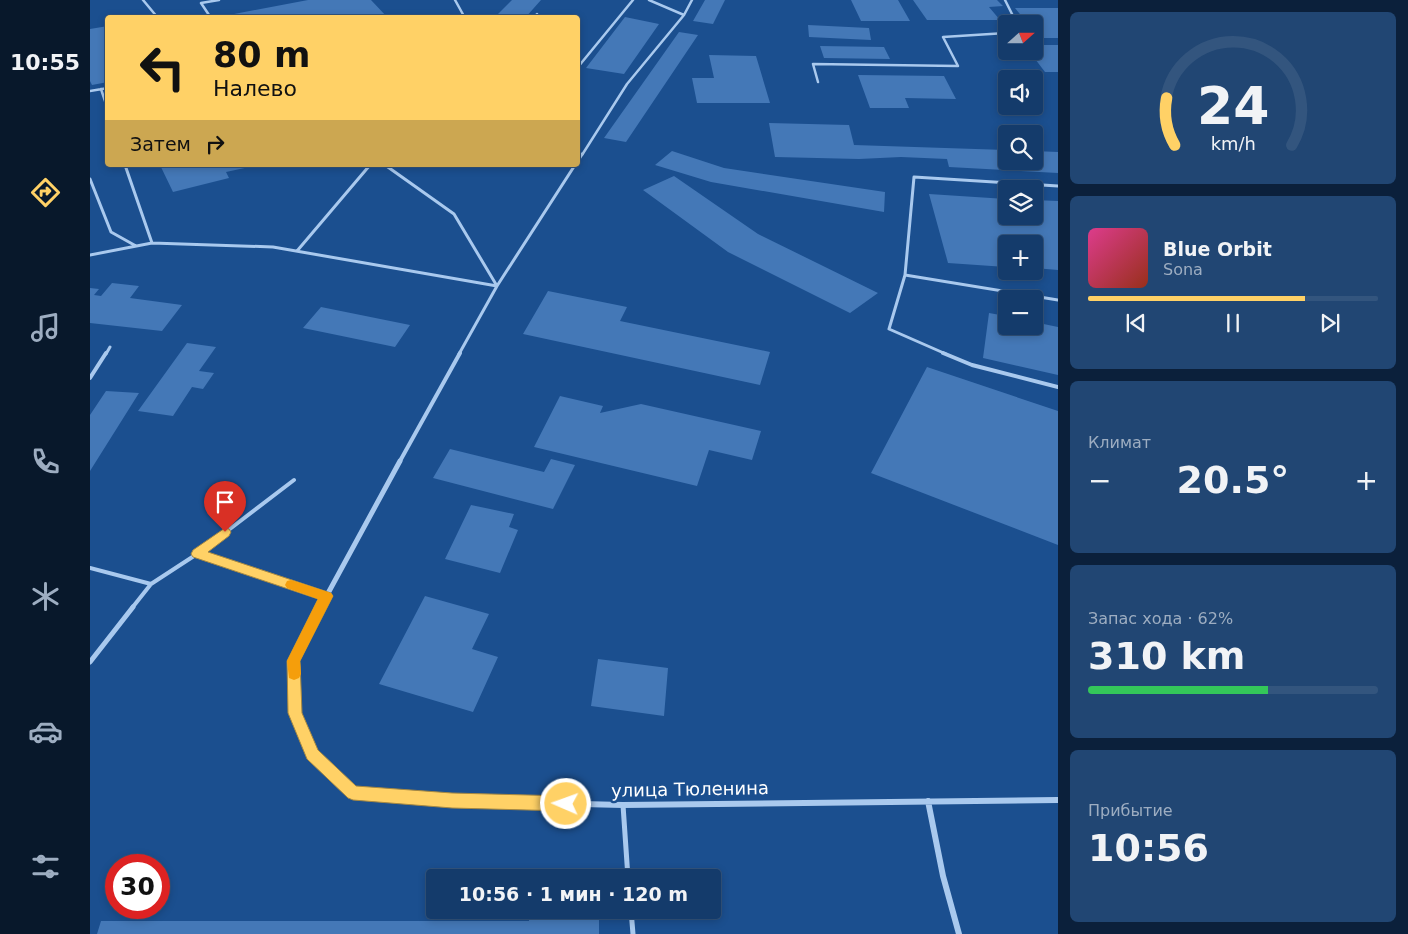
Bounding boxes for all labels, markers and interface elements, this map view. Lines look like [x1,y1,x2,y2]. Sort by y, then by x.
north arrow [998,15,1042,60]
map controls [998,15,1043,335]
icon: left [130,35,195,100]
text: 80 m [213,35,310,75]
text: 10:55 [10,50,80,75]
button: sound [998,70,1043,115]
text: Налево [213,76,297,101]
text: 24 [1197,76,1269,136]
button: search [998,125,1043,170]
icon: right [201,130,229,158]
text: Затем [130,133,191,155]
text: km/h [1210,133,1256,154]
icon: directions [28,175,63,210]
button: layers [998,180,1043,225]
button: + [998,235,1043,280]
text: Blue Orbit [1163,238,1272,260]
text: Sona [1163,260,1203,279]
button: − [998,290,1043,335]
icon: previous [1122,309,1150,337]
icon: pause [1219,309,1247,337]
icon: next [1316,309,1344,337]
icon: music [28,310,63,345]
text: Климат [1088,433,1151,452]
icon: phone [28,444,63,479]
text: 20.5° [1177,458,1289,502]
text: − [1088,464,1111,497]
text: + [1355,464,1378,497]
pin [204,481,246,532]
icon: arrive [211,488,239,516]
icon: climate [28,579,63,614]
text: Запас хода · 62% [1088,609,1233,628]
text: 310 km [1088,634,1245,678]
icon: car [28,714,63,749]
position arrow [539,777,591,829]
street label: улица Тюленина [611,777,769,801]
text: Прибытие [1088,801,1173,820]
text: 10:56 [1088,826,1209,870]
icon: filters [28,849,63,884]
speed limit sign: 30 [105,854,170,919]
text: 10:56 · 1 мин · 120 m [459,883,688,905]

